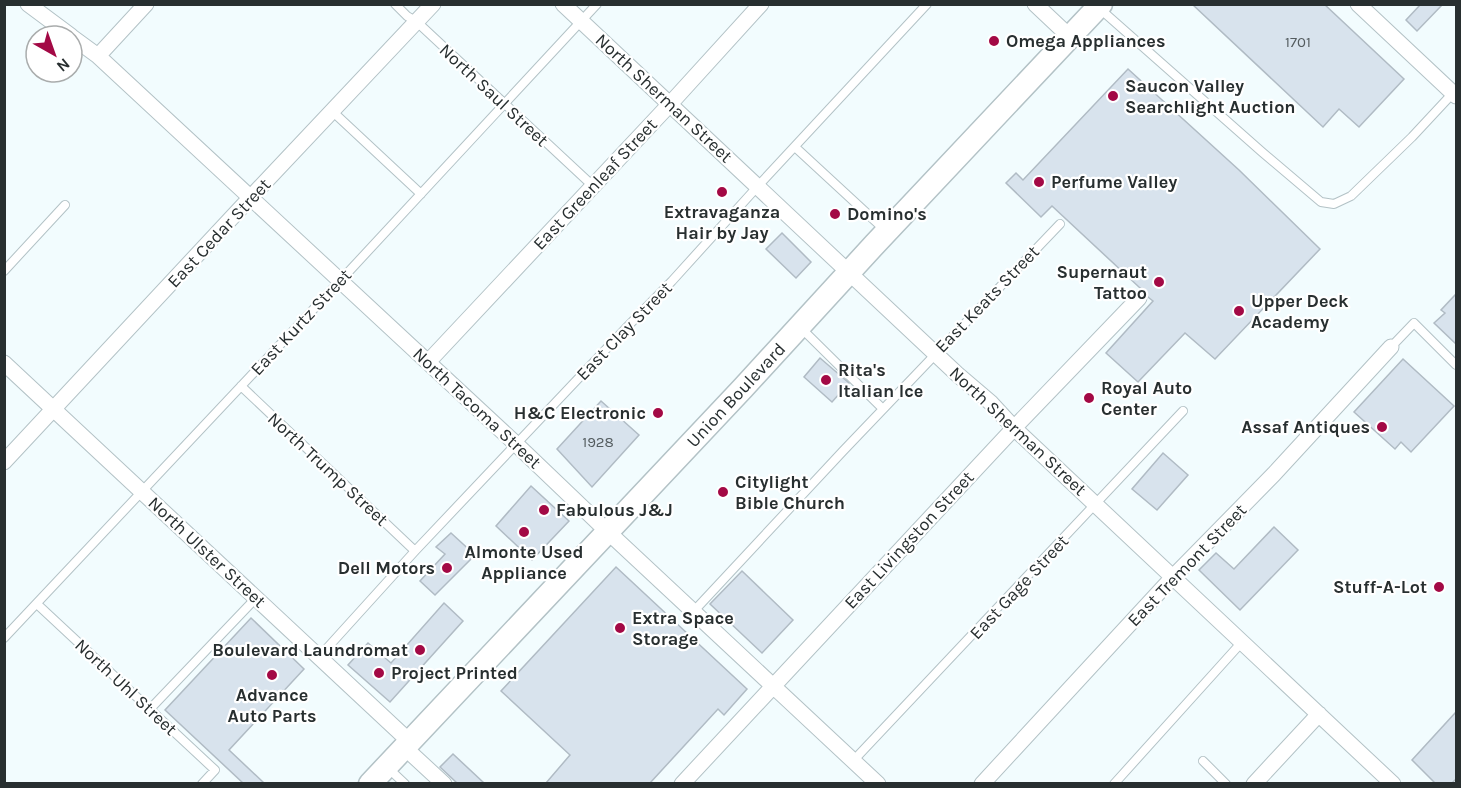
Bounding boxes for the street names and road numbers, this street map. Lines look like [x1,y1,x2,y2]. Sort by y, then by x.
street label: North Sherman Street [591,29,737,167]
street label: North Saul Street [435,39,553,151]
street label: East Greenleaf Street [528,113,662,254]
street label: East Cedar Street [163,174,275,292]
street label: East Keats Street [930,241,1044,357]
street label: East Kurtz Street [246,264,356,380]
street label: East Clay Street [571,277,677,385]
street label: Union Boulevard [682,338,790,452]
street label: North Tacoma Street [408,343,546,473]
street label: North Sherman Street [945,362,1091,500]
street label: North Trump Street [263,408,393,531]
street label: East Livingston Street [839,466,979,613]
street label: North Ulster Street [144,492,271,612]
street label: East Tremont Street [1123,499,1251,631]
street label: East Gage Street [965,530,1073,644]
street label: North Uhl Street [70,634,182,740]

